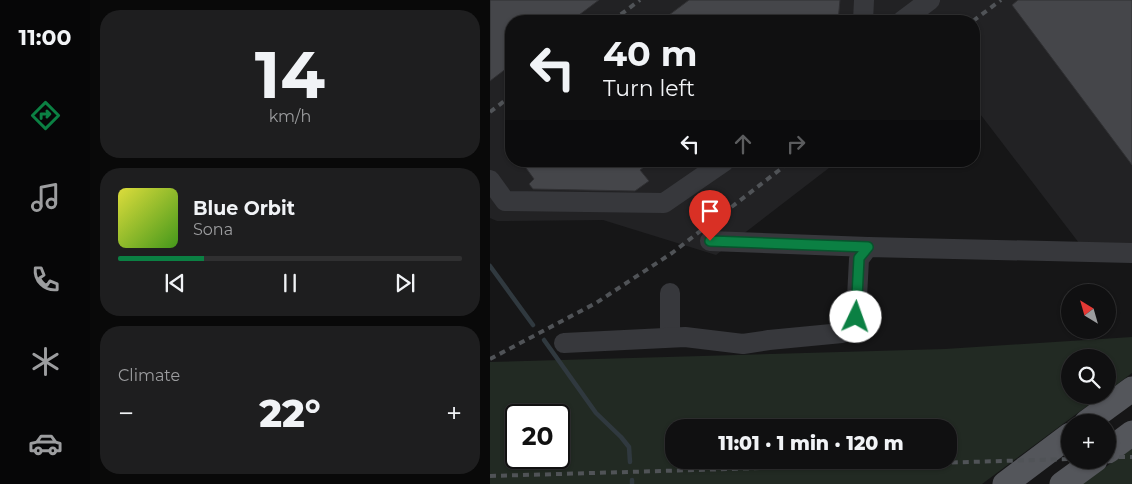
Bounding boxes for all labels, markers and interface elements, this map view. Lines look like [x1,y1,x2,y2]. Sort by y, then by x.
text: 11:00 [19,24,71,51]
text: 40 m [603,32,698,75]
text: 14 [255,35,325,114]
icon: left [520,35,585,100]
text: Turn left [603,75,695,102]
icon: directions [28,98,63,133]
text: km/h [269,107,311,126]
icon: left [676,130,704,158]
icon: ahead [729,130,757,158]
icon: right [782,130,810,158]
icon: music [28,180,63,215]
pin [689,190,731,241]
text: Blue Orbit [193,197,295,220]
icon: arrive [696,197,724,225]
text: Sona [193,220,233,239]
icon: phone [28,262,63,297]
icon: previous [161,269,189,297]
icon: pause [276,269,304,297]
icon: next [391,269,419,297]
north arrow [1061,284,1116,339]
map controls [1061,284,1116,469]
position arrow [829,290,881,342]
icon: climate [28,344,63,379]
button: search [1061,349,1116,404]
text: Climate [118,366,180,385]
text: 22° [259,390,321,437]
text: − [118,396,134,430]
text: + [446,396,462,430]
speed limit sign: 20 [505,404,570,469]
button: + [1061,414,1116,469]
icon: car [28,426,63,461]
text: 11:01 · 1 min · 120 m [718,432,904,455]

